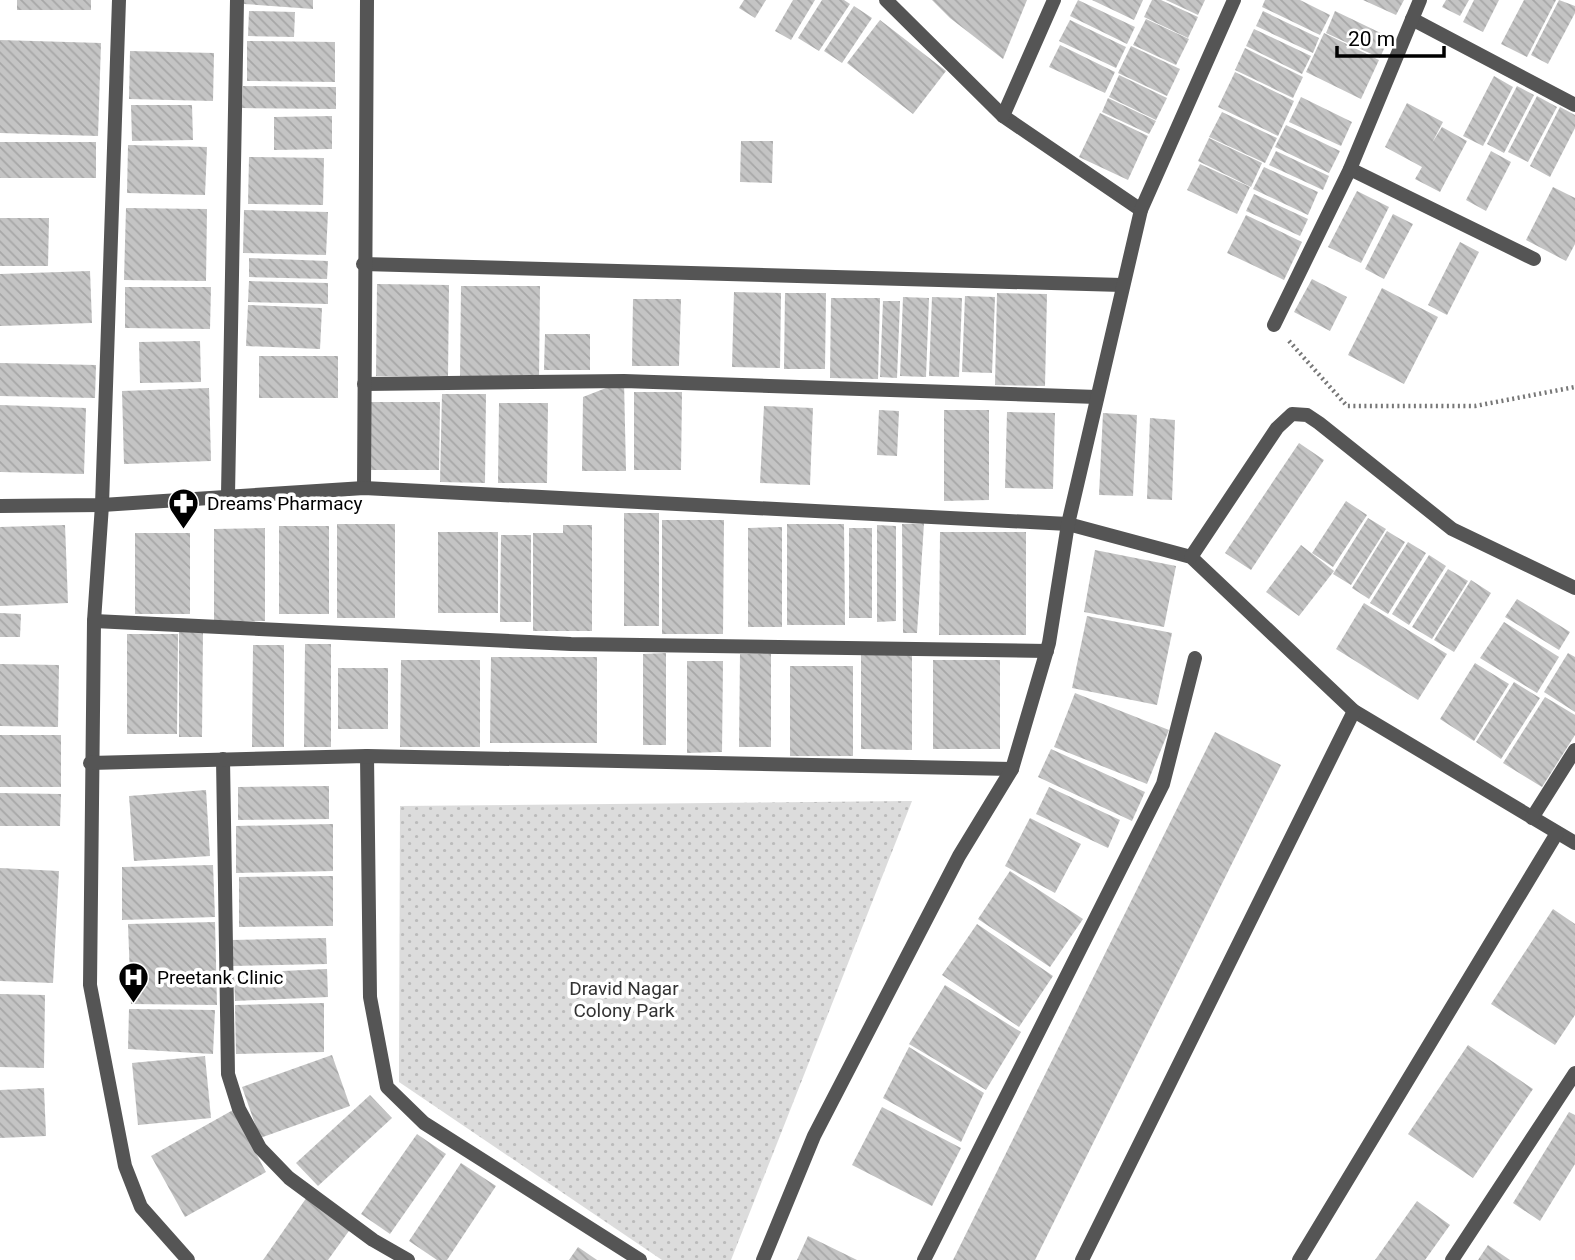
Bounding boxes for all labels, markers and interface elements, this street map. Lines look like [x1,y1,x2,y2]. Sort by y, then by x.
scale bar [1337,14,1444,58]
text: 20 m [1348,27,1395,51]
pharmacy icon: Dreams Pharmacy [167,486,201,530]
place label: Dreams Pharmacy [207,492,362,515]
hospital icon: Preetank Clinic [117,960,151,1004]
place label: Preetank Clinic [157,966,284,989]
park label: Dravid Nagar Colony Park [569,977,679,1022]

